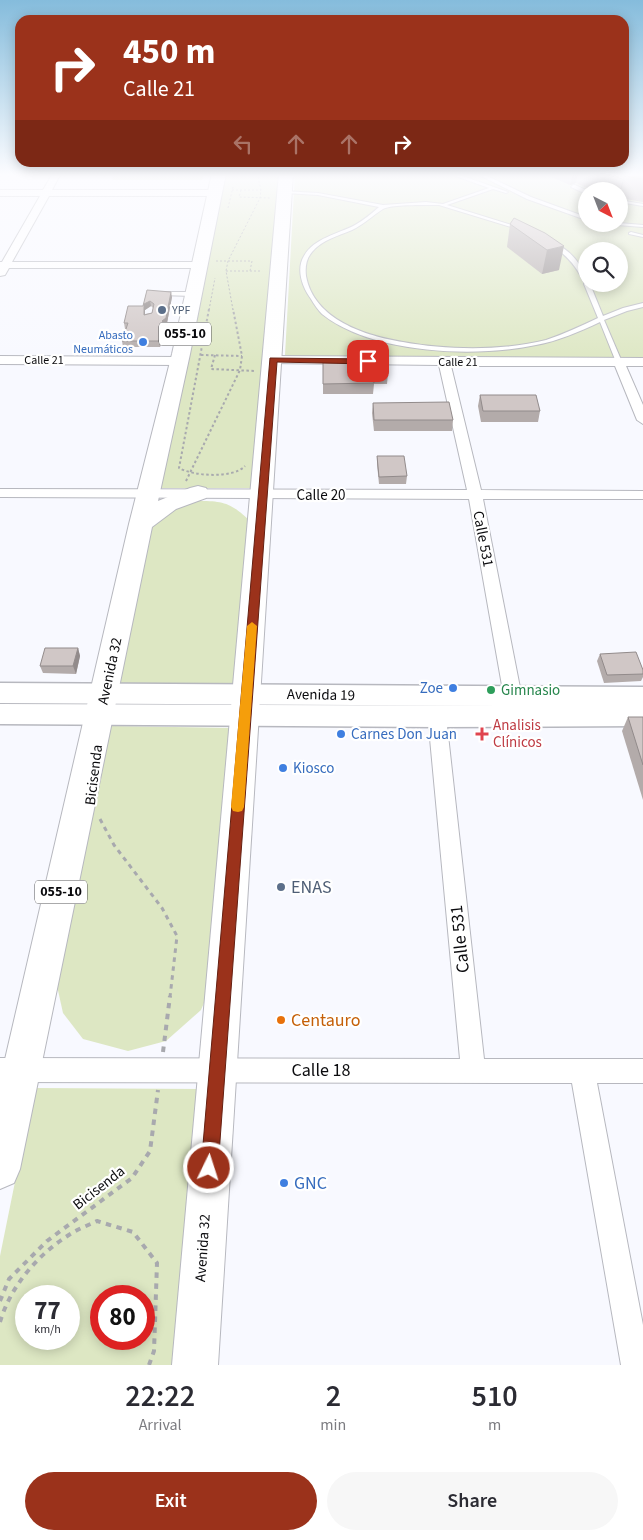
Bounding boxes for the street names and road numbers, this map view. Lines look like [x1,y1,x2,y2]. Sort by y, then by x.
road number: 055-10 [159,322,211,346]
street label: Calle 21 [24,352,64,369]
street label: Calle 21 [438,354,478,371]
street label: Calle 20 [296,485,346,506]
street label: Calle 531 [467,509,499,569]
street label: Avenida 32 [93,635,127,707]
street label: Avenida 19 [287,684,355,706]
street label: Bicisenda [80,744,108,806]
road number: 055-10 [35,880,87,904]
street label: Calle 531 [444,904,476,974]
street label: Calle 18 [292,1058,351,1083]
street label: Bicisenda [69,1161,129,1215]
street label: Avenida 32 [190,1213,216,1283]

